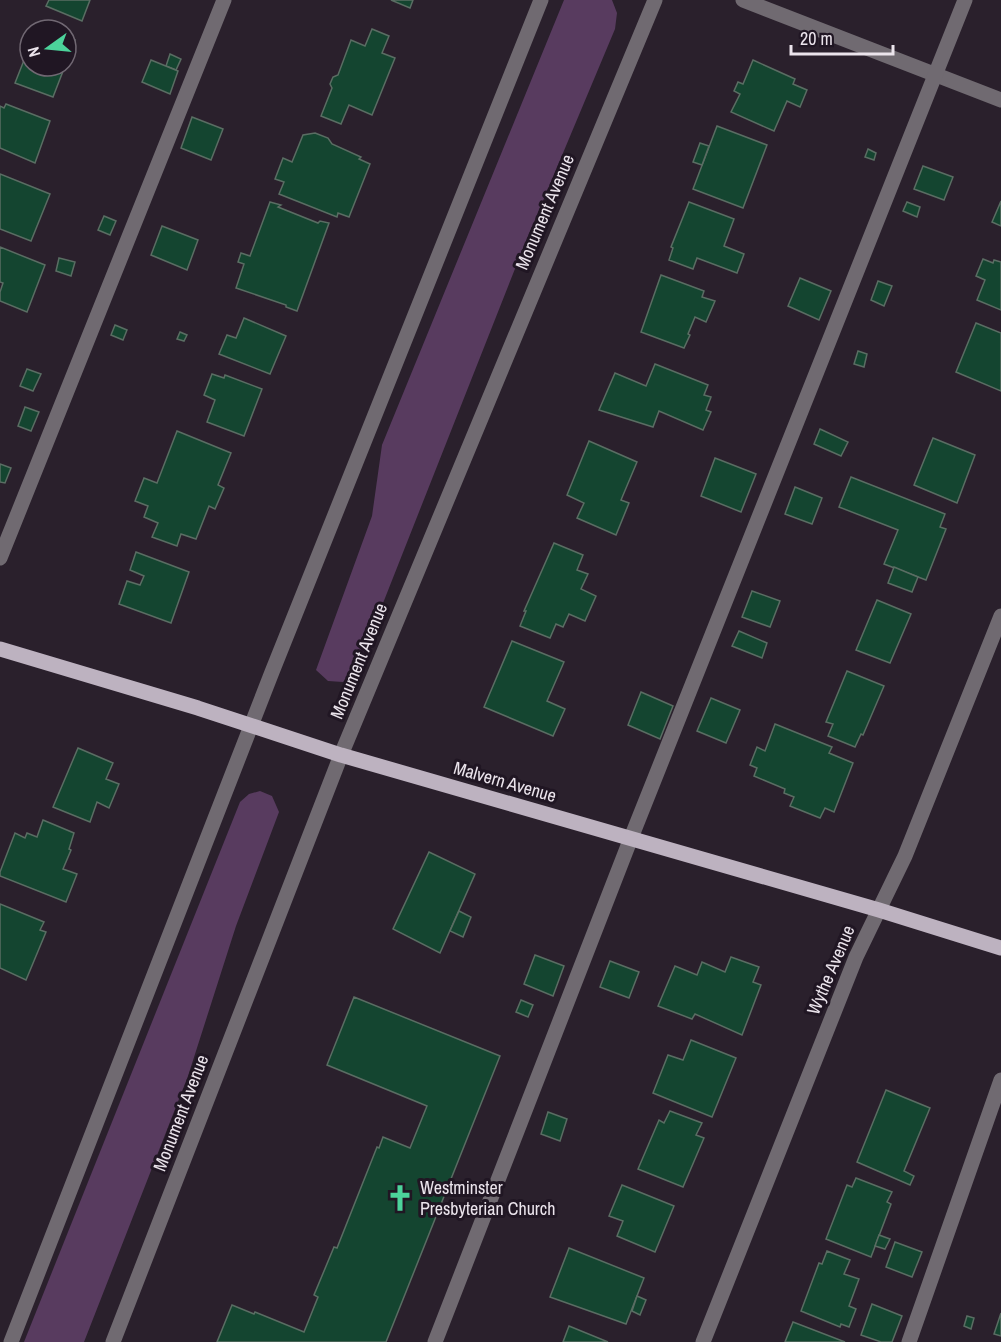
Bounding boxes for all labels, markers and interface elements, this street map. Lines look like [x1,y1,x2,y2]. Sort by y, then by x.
north arrow [18,18,78,78]
scale bar [791,18,893,56]
text: 20 m [800,26,833,51]
text: N [22,44,45,59]
street label: Monument Avenue [509,150,580,273]
street label: Monument Avenue [324,599,393,722]
street label: Malvern Avenue [451,755,559,808]
street label: Wythe Avenue [801,921,861,1018]
street label: Monument Avenue [147,1051,214,1175]
place label: Westminster Presbyterian Church [420,1175,555,1221]
church icon: Westminster Presbyterian Church [385,1183,415,1213]

